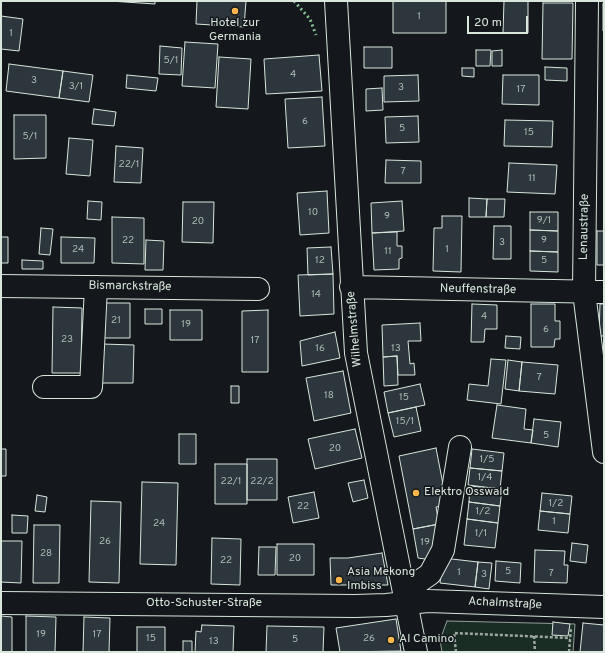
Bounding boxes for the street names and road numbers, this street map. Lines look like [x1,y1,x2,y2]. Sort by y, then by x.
street label: Lenaustraße [577,194,593,260]
street label: Bismarckstraße [88,279,172,295]
street label: Neuffenstraße [440,282,516,298]
street label: Wilhelmstraße [344,290,366,368]
street label: Achalmstraße [468,595,542,613]
street label: Otto-Schuster-Straße [146,597,262,611]

